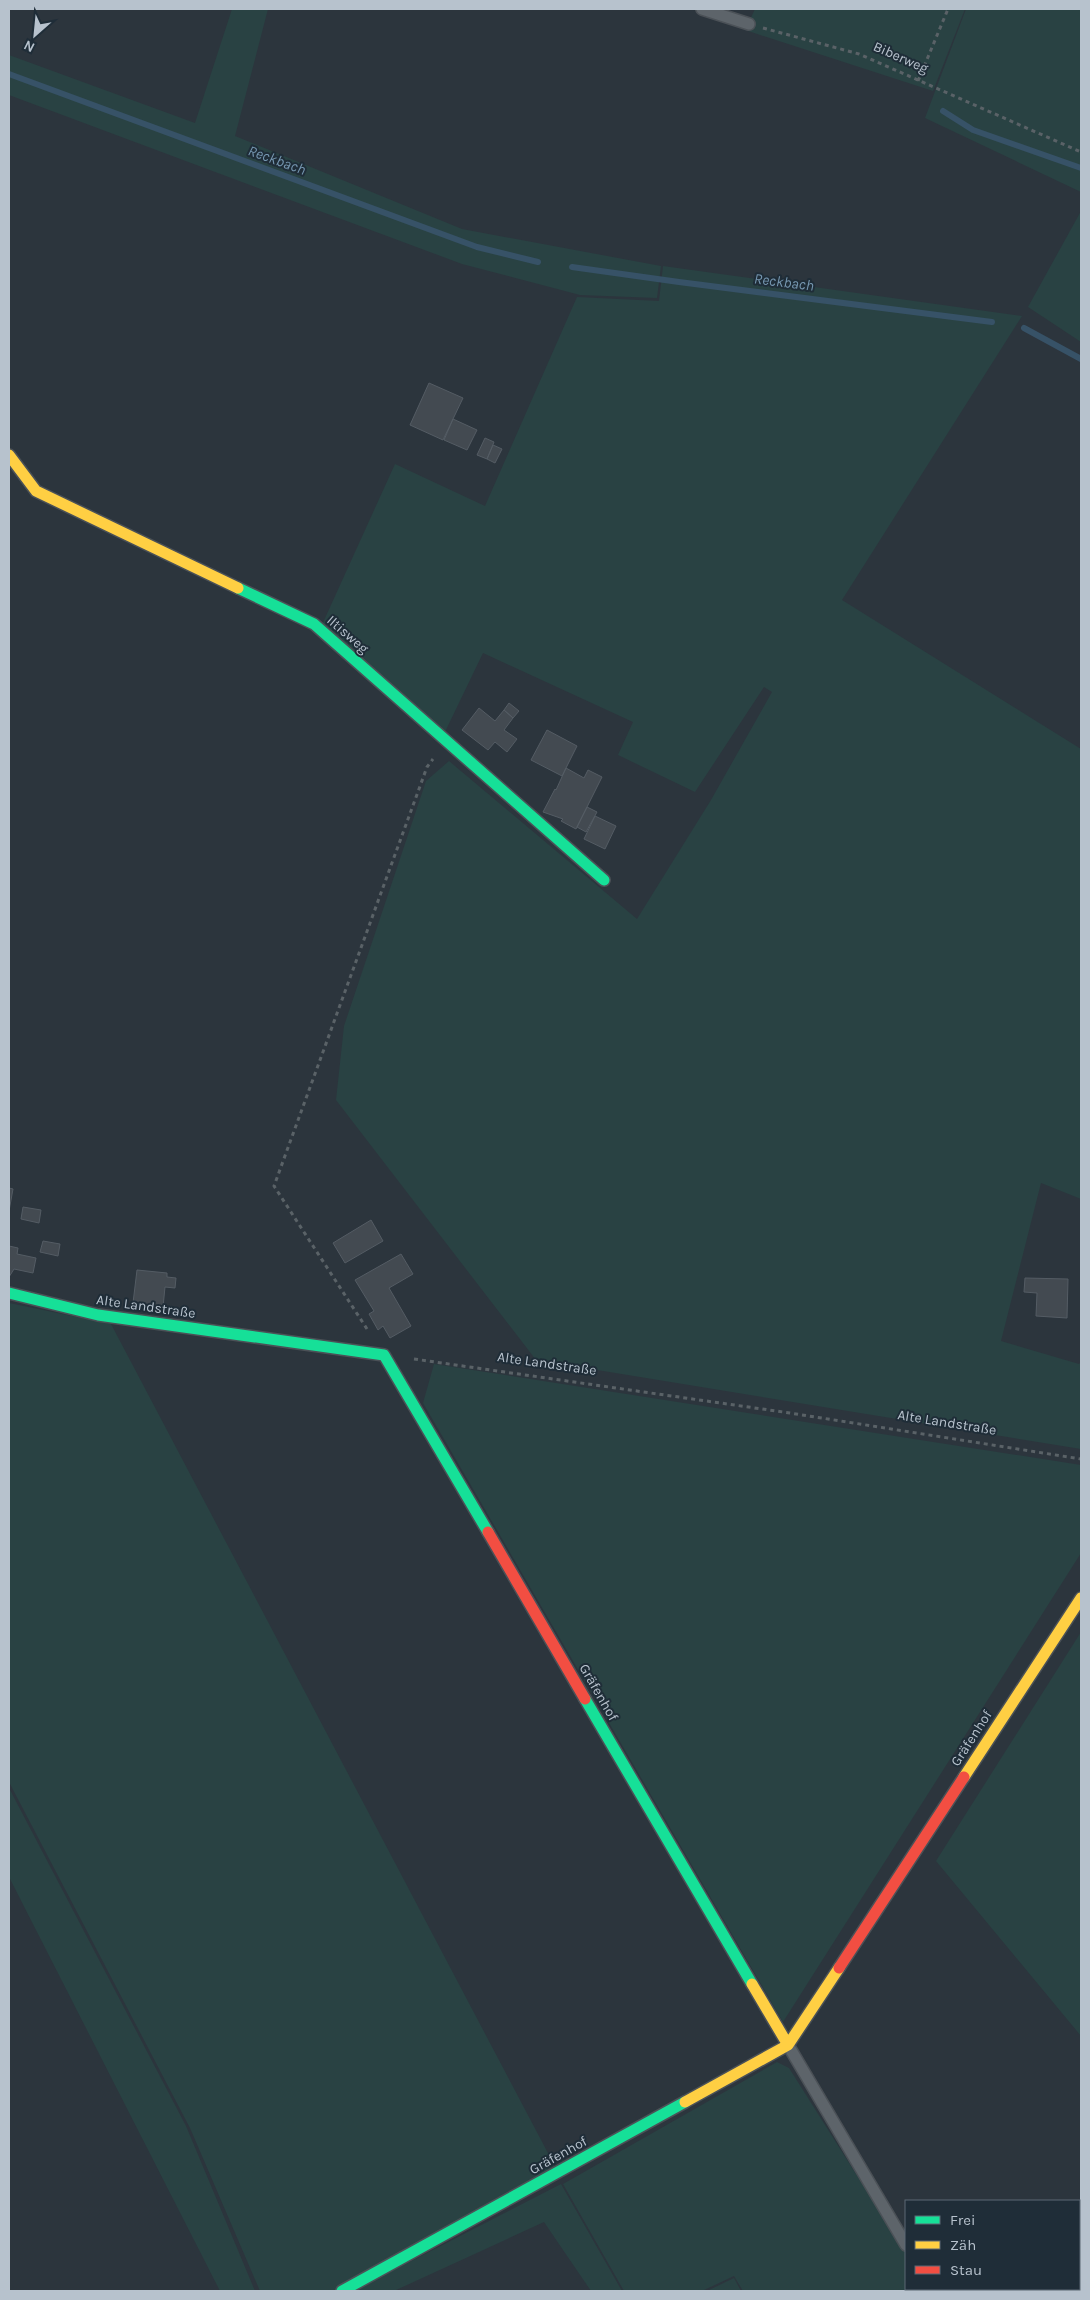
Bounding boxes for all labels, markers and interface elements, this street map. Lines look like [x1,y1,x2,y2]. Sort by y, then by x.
north arrow [10,10,60,60]
text: N [21,36,38,56]
street label: Biberweg [871,38,931,77]
water label: Reckbach [246,141,308,179]
water label: Reckbach [753,269,815,295]
street label: Iltisweg [323,612,372,657]
street label: Alte Landstraße [95,1291,197,1322]
street label: Alte Landstraße [496,1348,598,1379]
street label: Alte Landstraße [896,1406,998,1439]
street label: Gräfenhof [575,1661,622,1724]
street label: Gräfenhof [947,1707,996,1769]
street label: Gräfenhof [527,2133,590,2178]
legend [905,2200,1080,2290]
text: Frei [950,2211,975,2229]
text: Zäh [950,2236,976,2254]
text: Stau [950,2261,982,2279]

